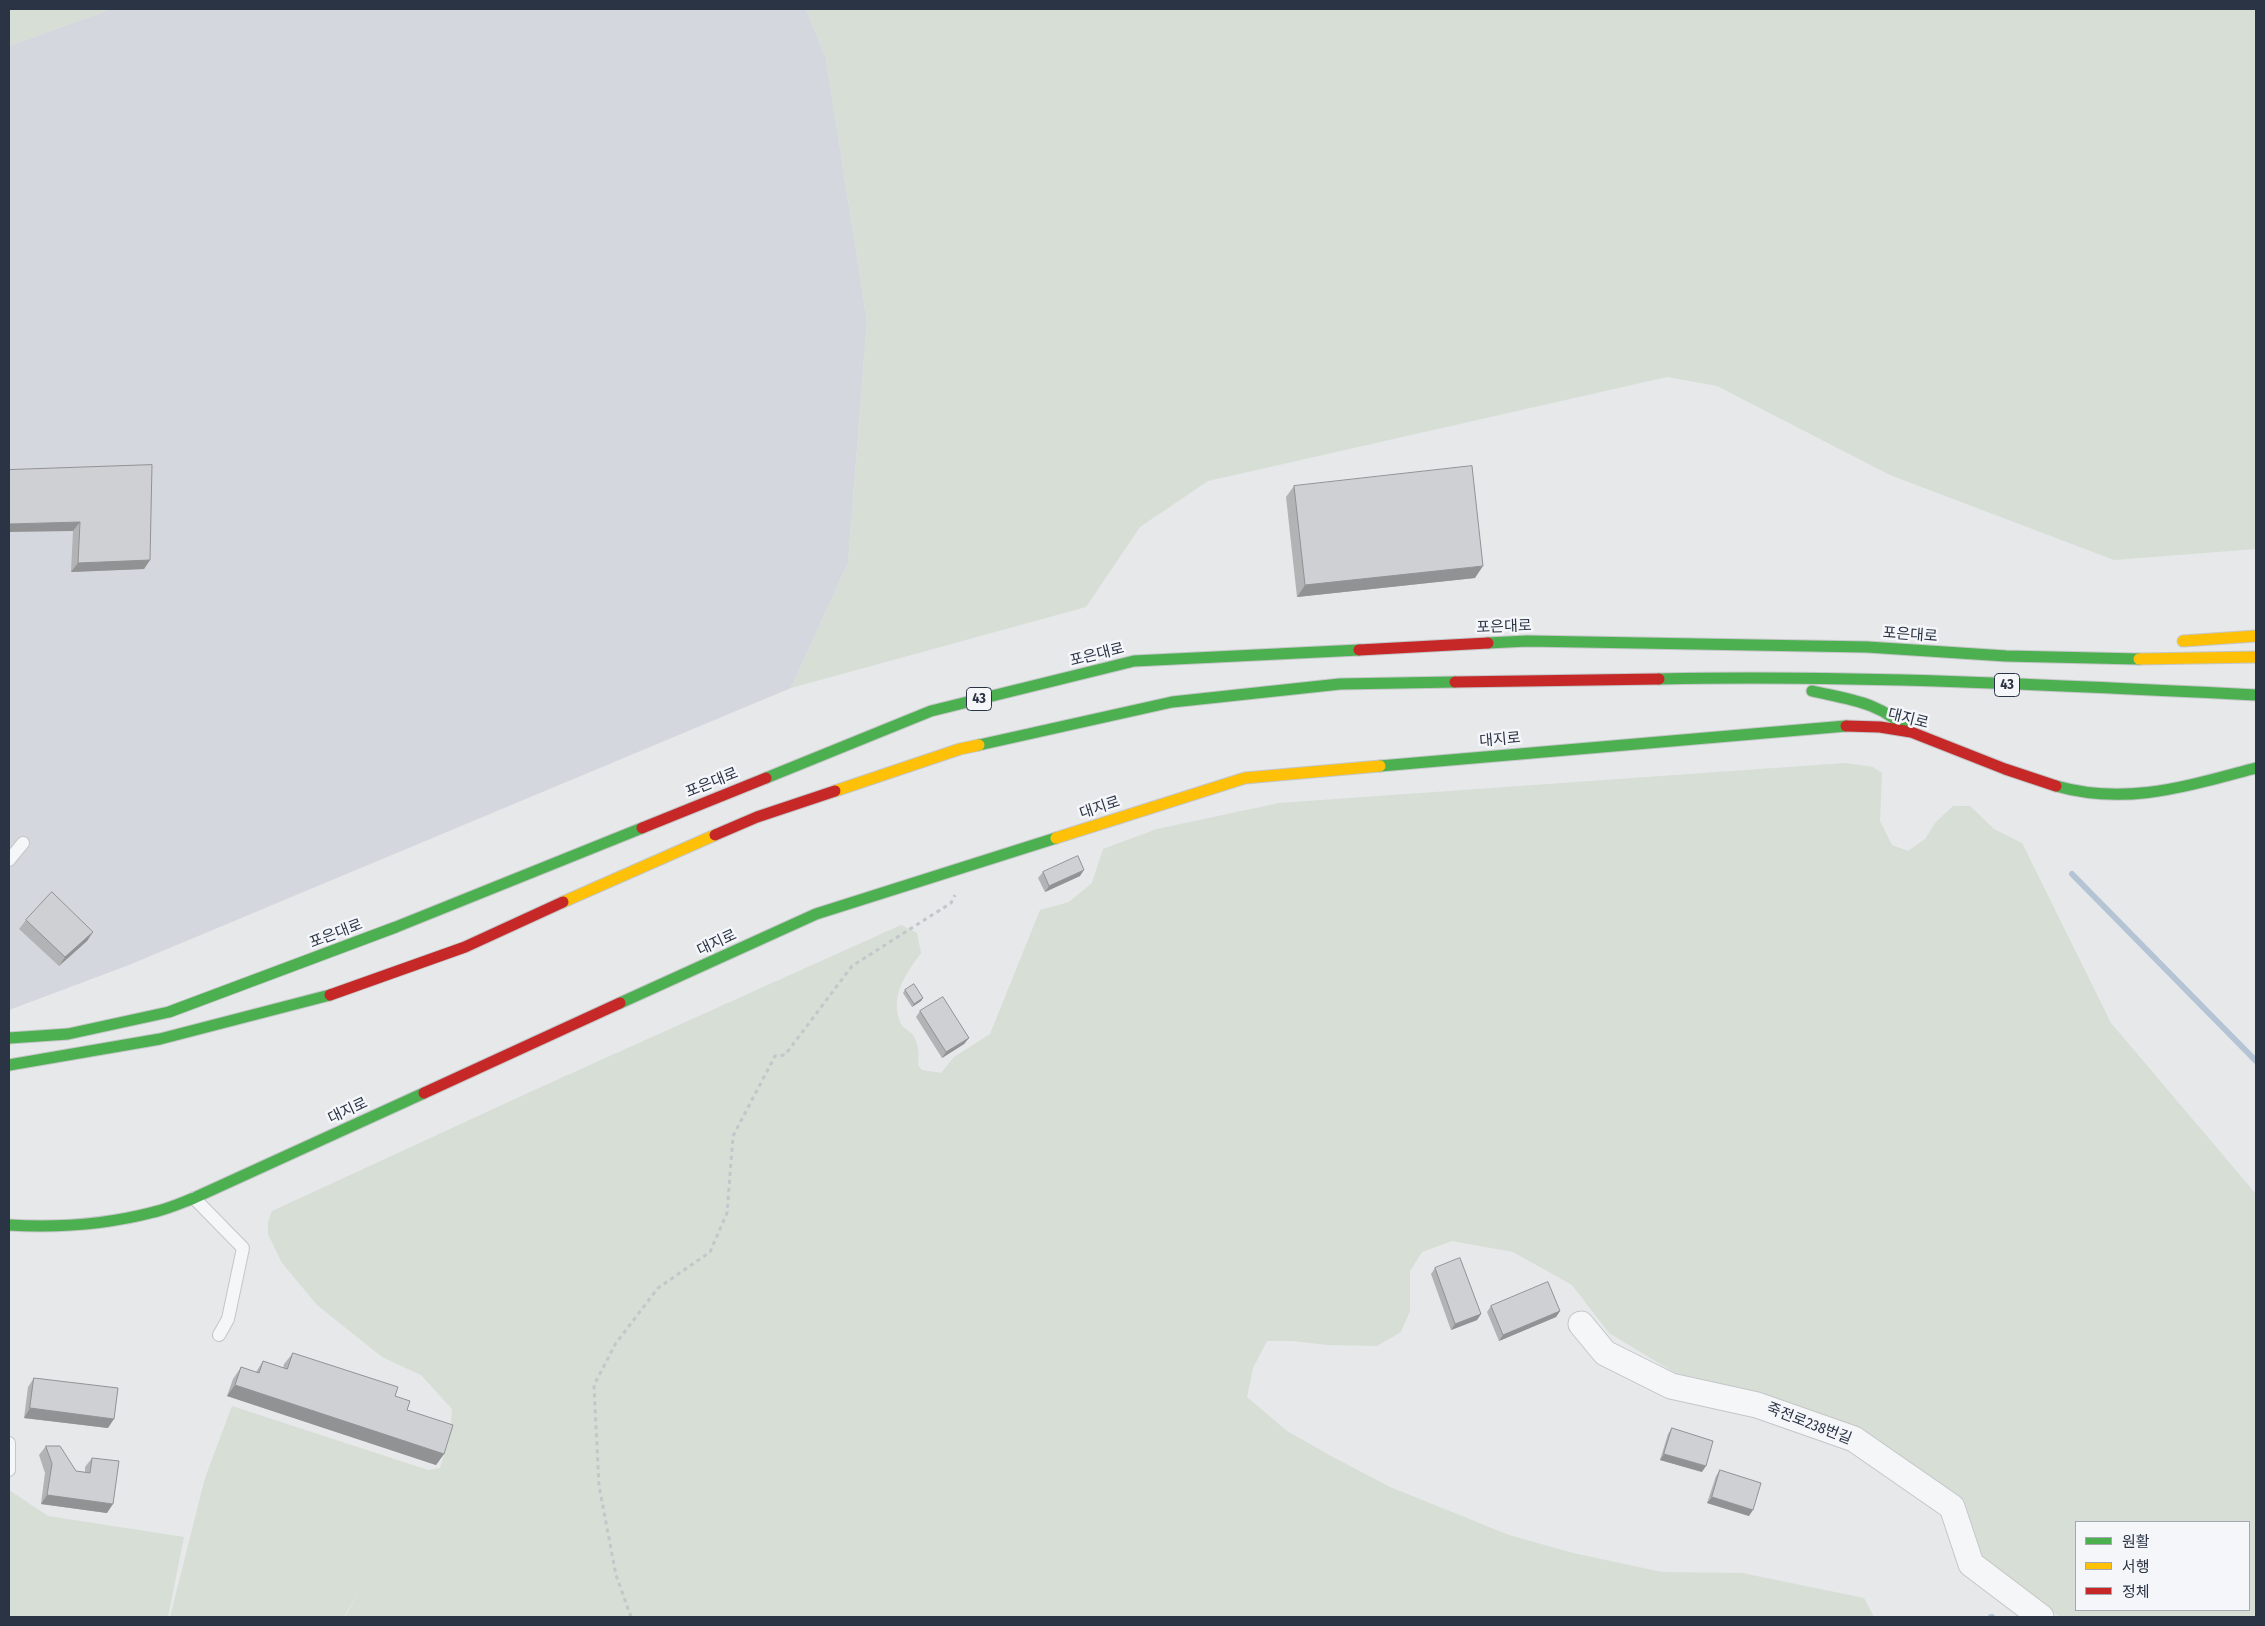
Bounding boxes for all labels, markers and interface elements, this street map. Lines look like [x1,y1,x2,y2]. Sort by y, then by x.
street label: 포은대로 [1476,617,1532,637]
street label: 포은대로 [1882,624,1938,646]
street label: 포은대로 [1068,640,1126,670]
road number: 43 [1994,674,2020,696]
road number: 43 [966,688,992,711]
street label: 대지로 [1886,705,1930,733]
street label: 대지로 [1479,729,1521,751]
street label: 포은대로 [683,764,741,802]
street label: 대지로 [1078,793,1122,823]
street label: 포은대로 [307,916,365,952]
street label: 대지로 [694,926,740,960]
street label: 대지로 [325,1094,371,1128]
street label: 죽전로238번길 [1764,1399,1854,1449]
legend [2075,1521,2250,1611]
text: 원활 [2122,1533,2150,1551]
text: 서행 [2122,1558,2150,1576]
text: 정체 [2122,1583,2150,1601]

